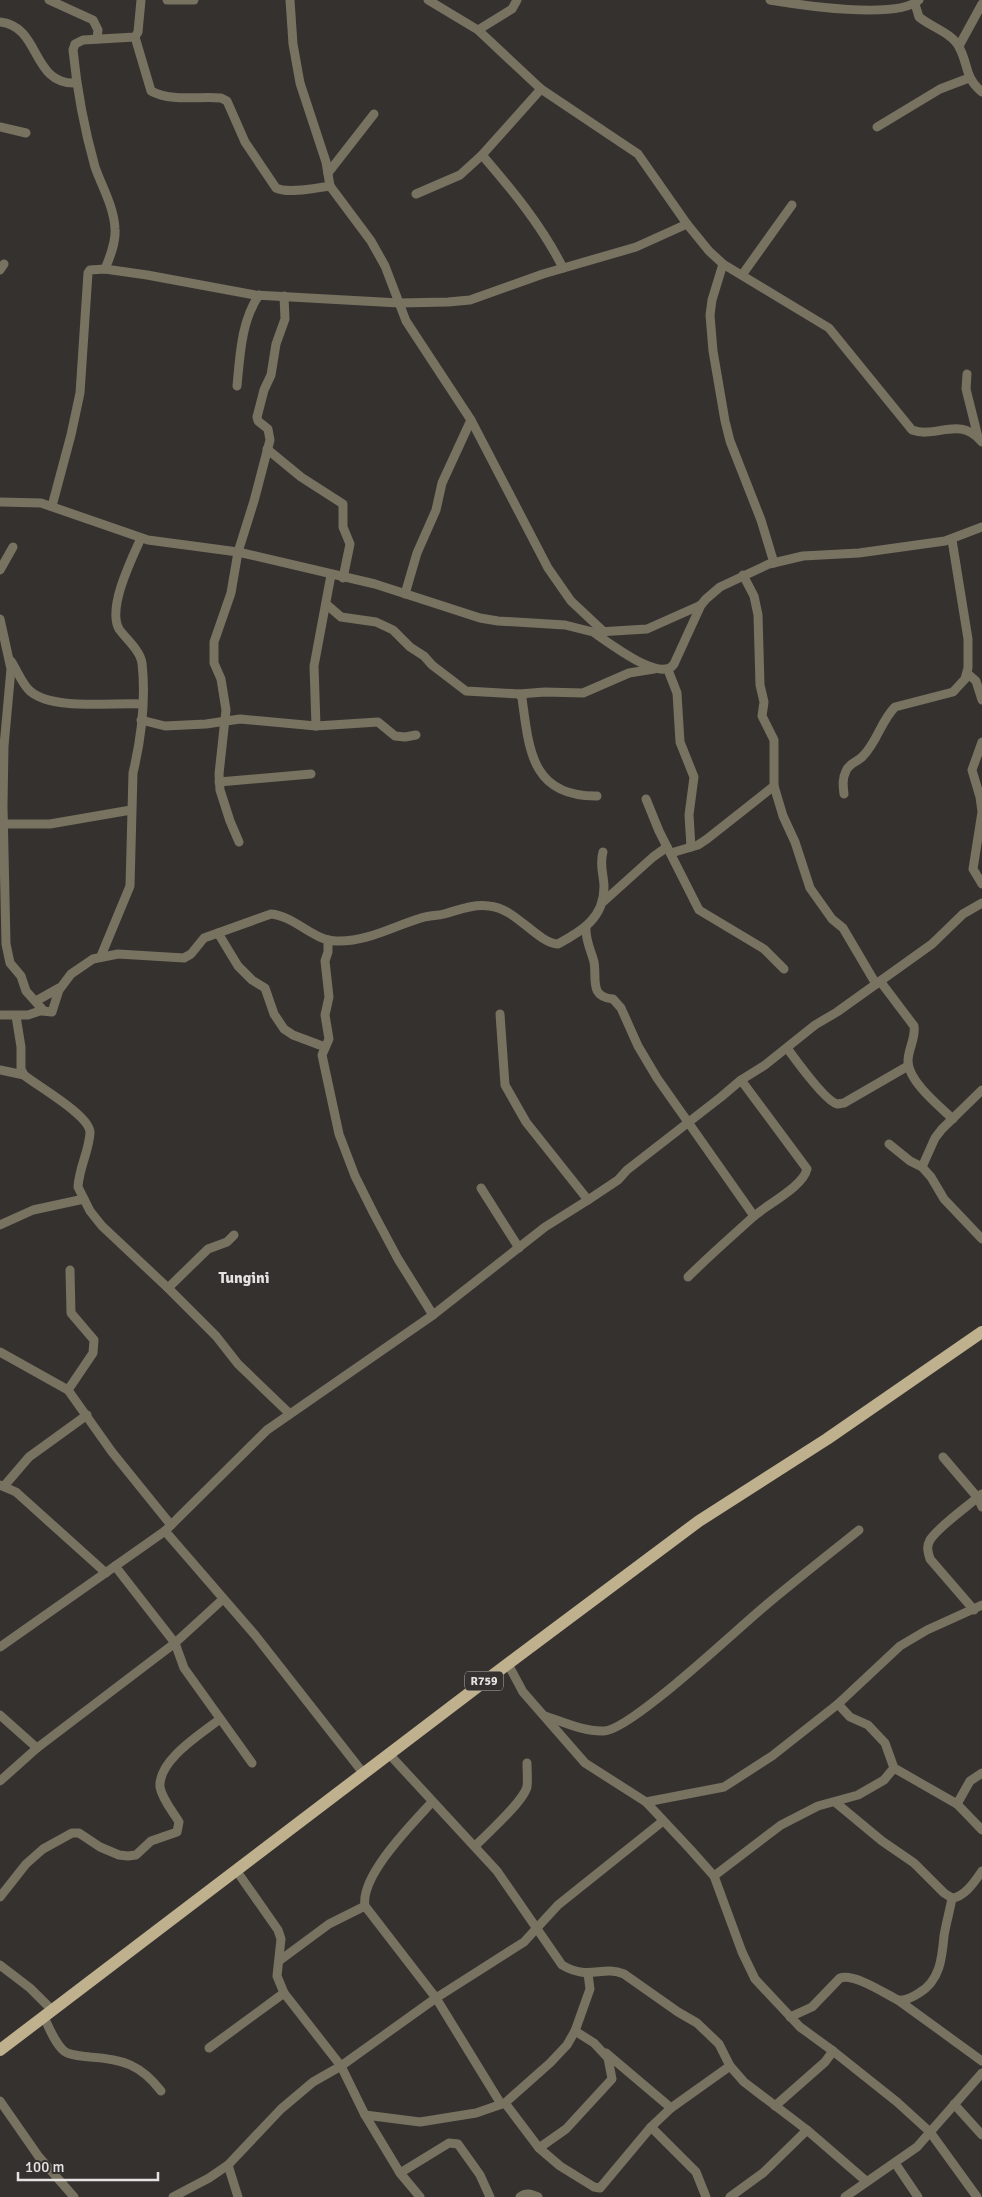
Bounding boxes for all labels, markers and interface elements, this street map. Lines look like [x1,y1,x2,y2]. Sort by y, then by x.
district label: Tungini [218,1268,270,1288]
road number: R759 [465,1672,503,1690]
scale bar [18,2150,158,2182]
text: 100 m [25,2158,65,2176]

